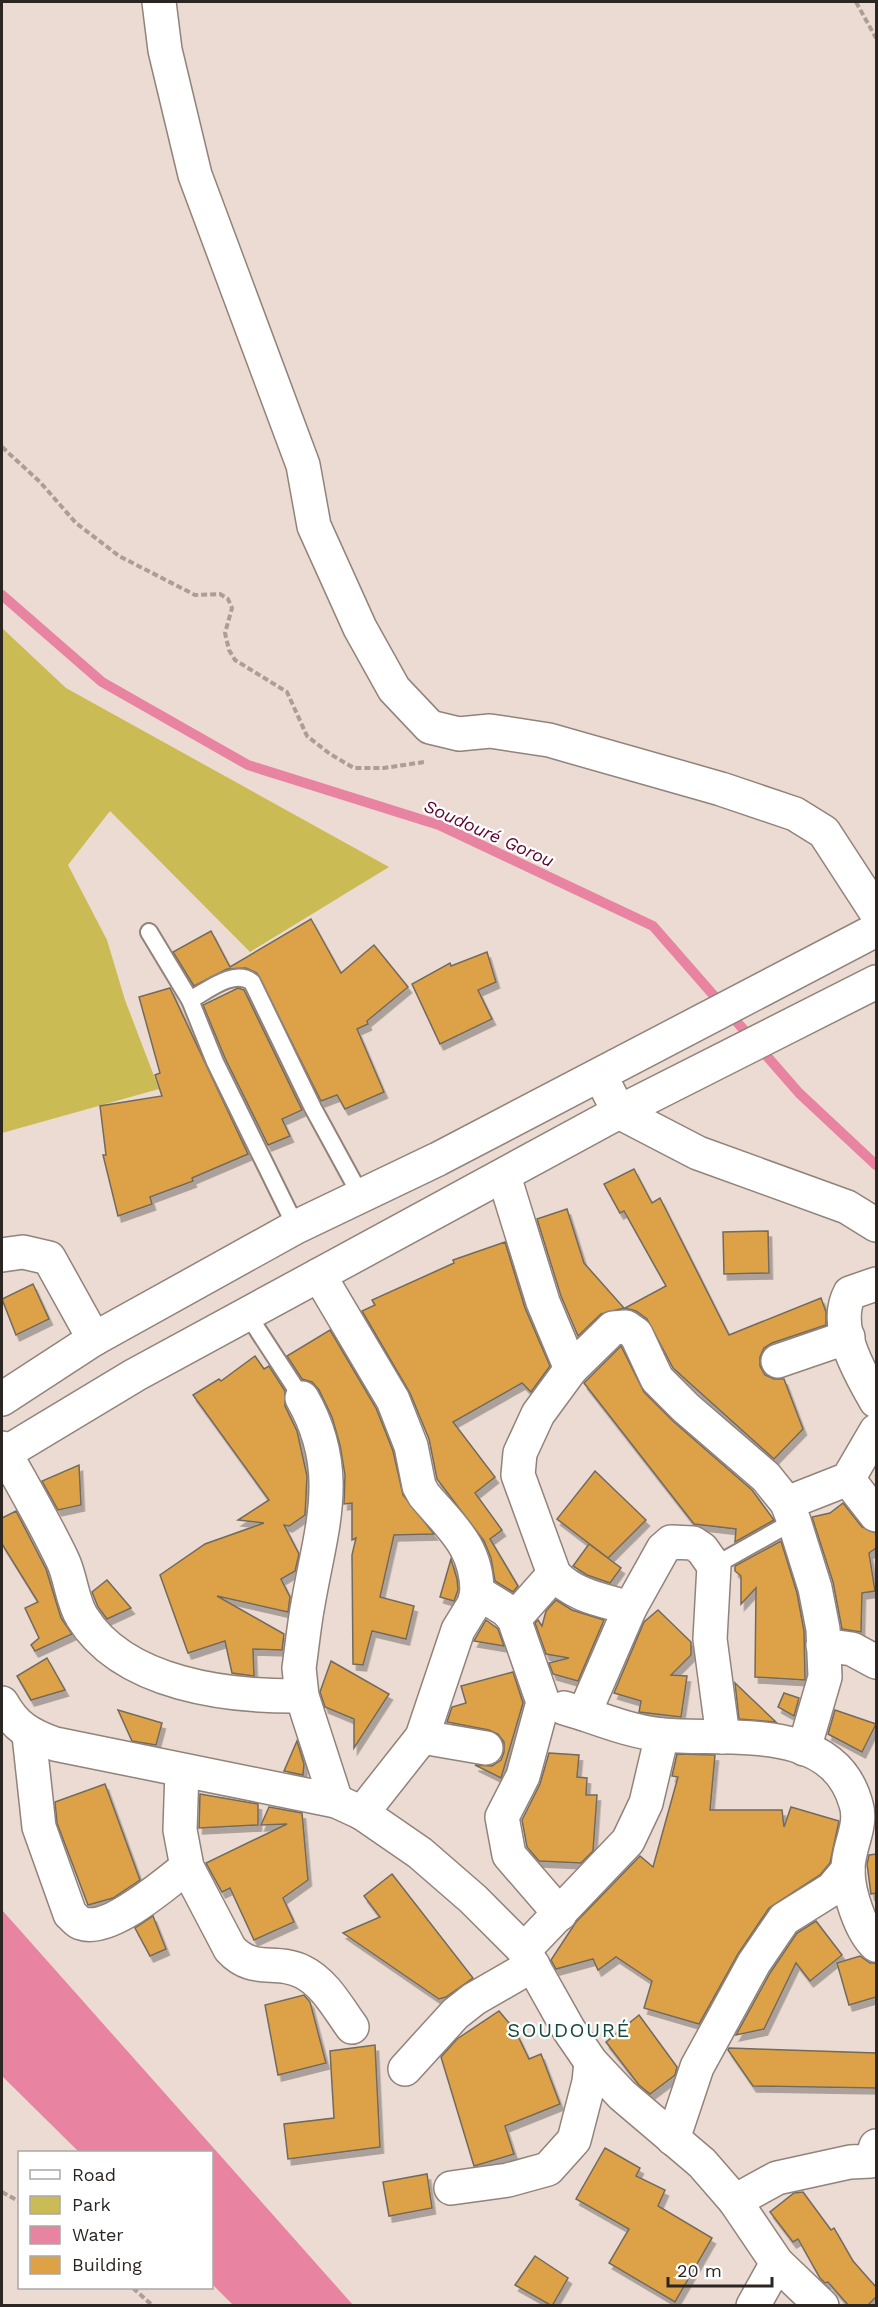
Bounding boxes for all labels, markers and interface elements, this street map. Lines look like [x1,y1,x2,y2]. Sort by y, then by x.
water label: Soudouré Gorou [421,795,557,871]
district label: SOUDOURÉ [507,2018,631,2042]
legend [18,2151,213,2289]
text: Road [72,2164,116,2185]
text: Park [72,2194,111,2215]
text: Water [72,2224,124,2245]
scale bar [668,2250,772,2288]
text: Building [72,2254,142,2275]
text: 20 m [677,2260,722,2281]

